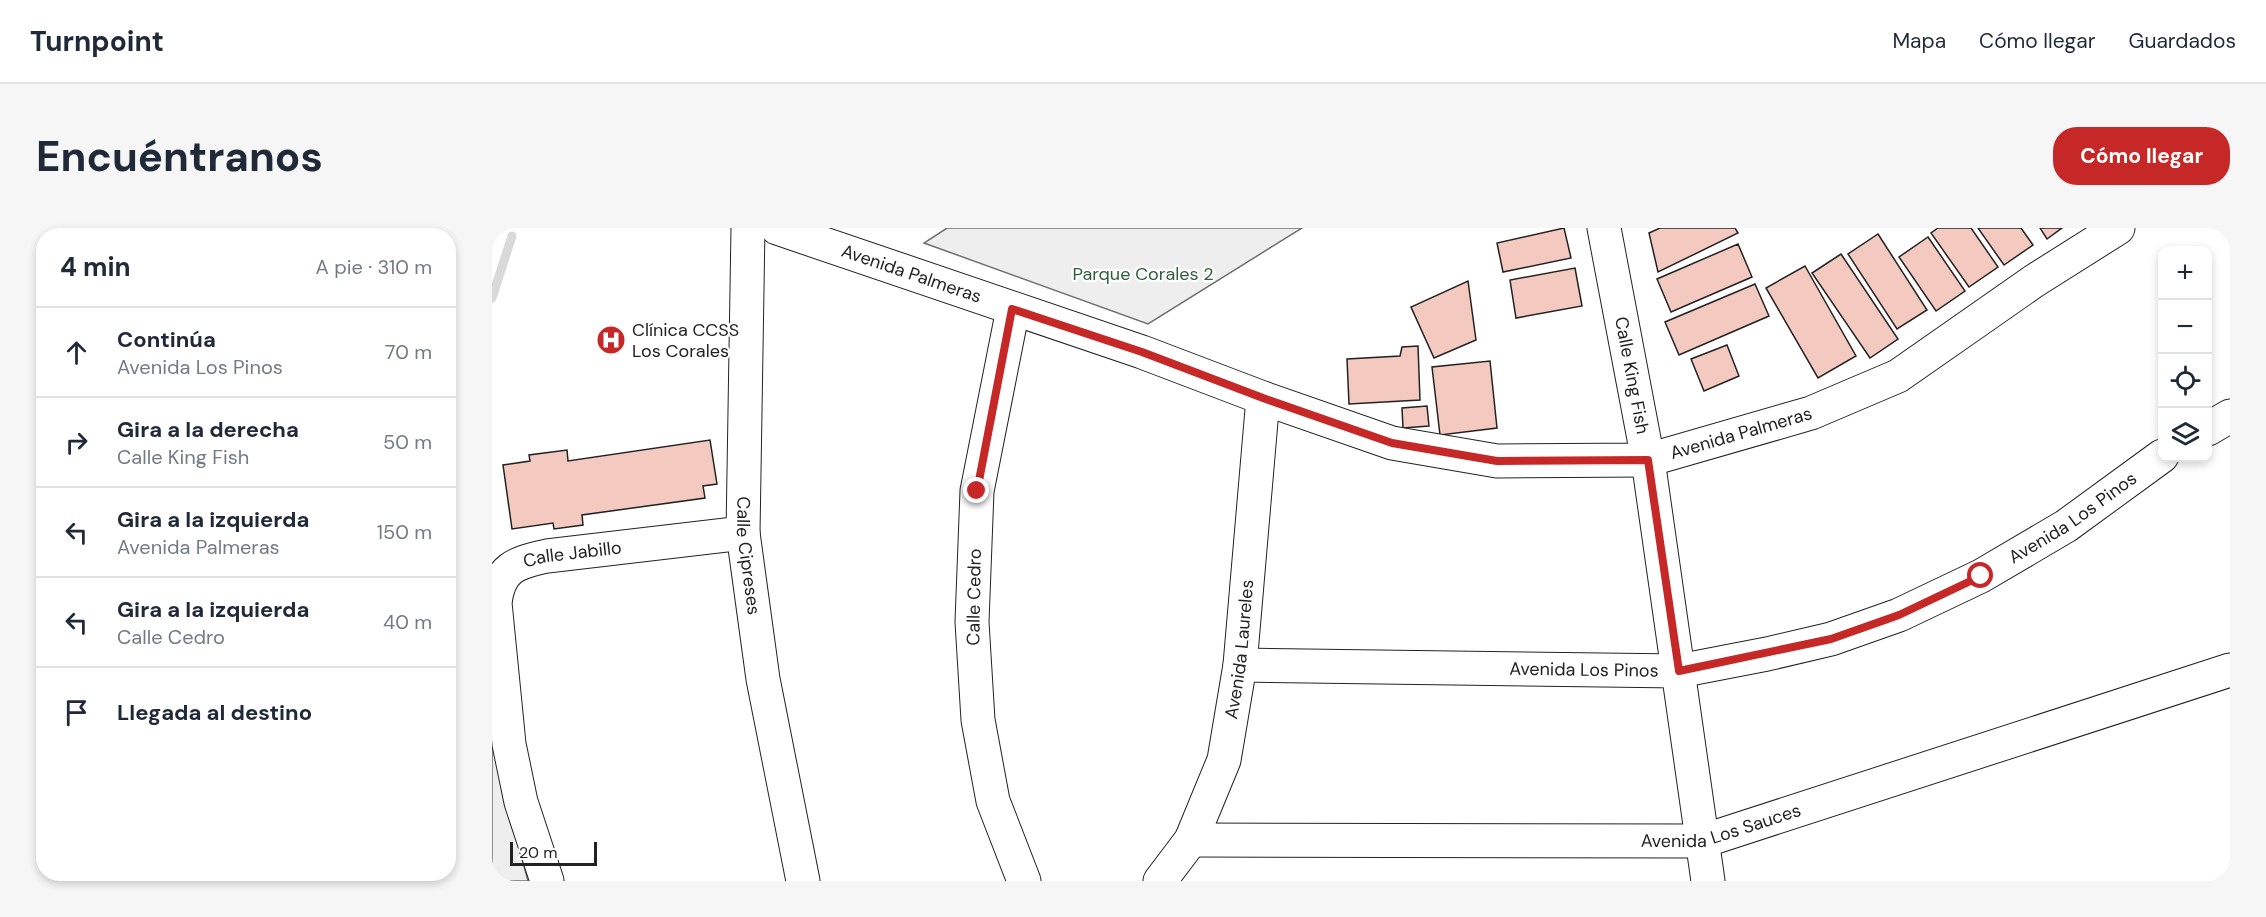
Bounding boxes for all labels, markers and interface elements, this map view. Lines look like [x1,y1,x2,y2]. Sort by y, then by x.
text: Turnpoint [30,23,164,60]
text: Mapa [1892,27,1946,55]
text: Cómo llegar [1979,27,2096,55]
text: Guardados [2129,27,2236,55]
button: Cómo llegar [2053,127,2230,185]
text: Encuéntranos [36,129,323,184]
street label: Avenida Palmeras [838,239,985,309]
map controls [2158,246,2212,462]
button: + [2158,246,2212,300]
text: 4 min [60,250,131,284]
text: A pie · 310 m [316,254,432,280]
park label: Parque Corales 2 [1072,262,1214,286]
button: − [2158,300,2212,354]
street label: Calle King Fish [1609,315,1655,436]
place label: Clínica CCSS Los Corales [632,318,739,363]
hospital icon: Clínica CCSS Los Corales [595,324,627,356]
text: Continúa [117,325,216,354]
icon: ahead [60,336,93,369]
text: 70 m [385,339,432,365]
text: Avenida Los Pinos [117,354,283,380]
button: locate [2158,354,2212,408]
street label: Avenida Palmeras [1667,401,1815,465]
button: layers [2158,408,2212,462]
text: Gira a la derecha [117,415,299,444]
icon: right [60,426,93,459]
text: 50 m [383,429,432,455]
text: Calle King Fish [117,444,249,470]
street label: Avenida Los Pinos [2004,466,2142,569]
route end [963,477,989,503]
street label: Calle Cipreses [731,496,766,616]
text: Gira a la izquierda [117,505,309,534]
icon: left [60,516,93,549]
text: 150 m [377,519,432,545]
text: Avenida Palmeras [117,534,280,560]
street label: Calle Jabillo [520,535,623,573]
street label: Calle Cedro [961,548,987,646]
route start [1967,562,1993,588]
street label: Avenida Laureles [1219,578,1259,721]
text: Gira a la izquierda [117,595,309,624]
icon: left [60,606,93,639]
text: 40 m [383,609,432,635]
text: Calle Cedro [117,624,225,650]
street label: Avenida Los Pinos [1509,657,1659,683]
icon: arrive [60,696,93,729]
text: Llegada al destino [117,698,312,727]
street label: Avenida Los Sauces [1641,798,1804,853]
scale bar [510,839,597,866]
text: 20 m [519,842,558,863]

